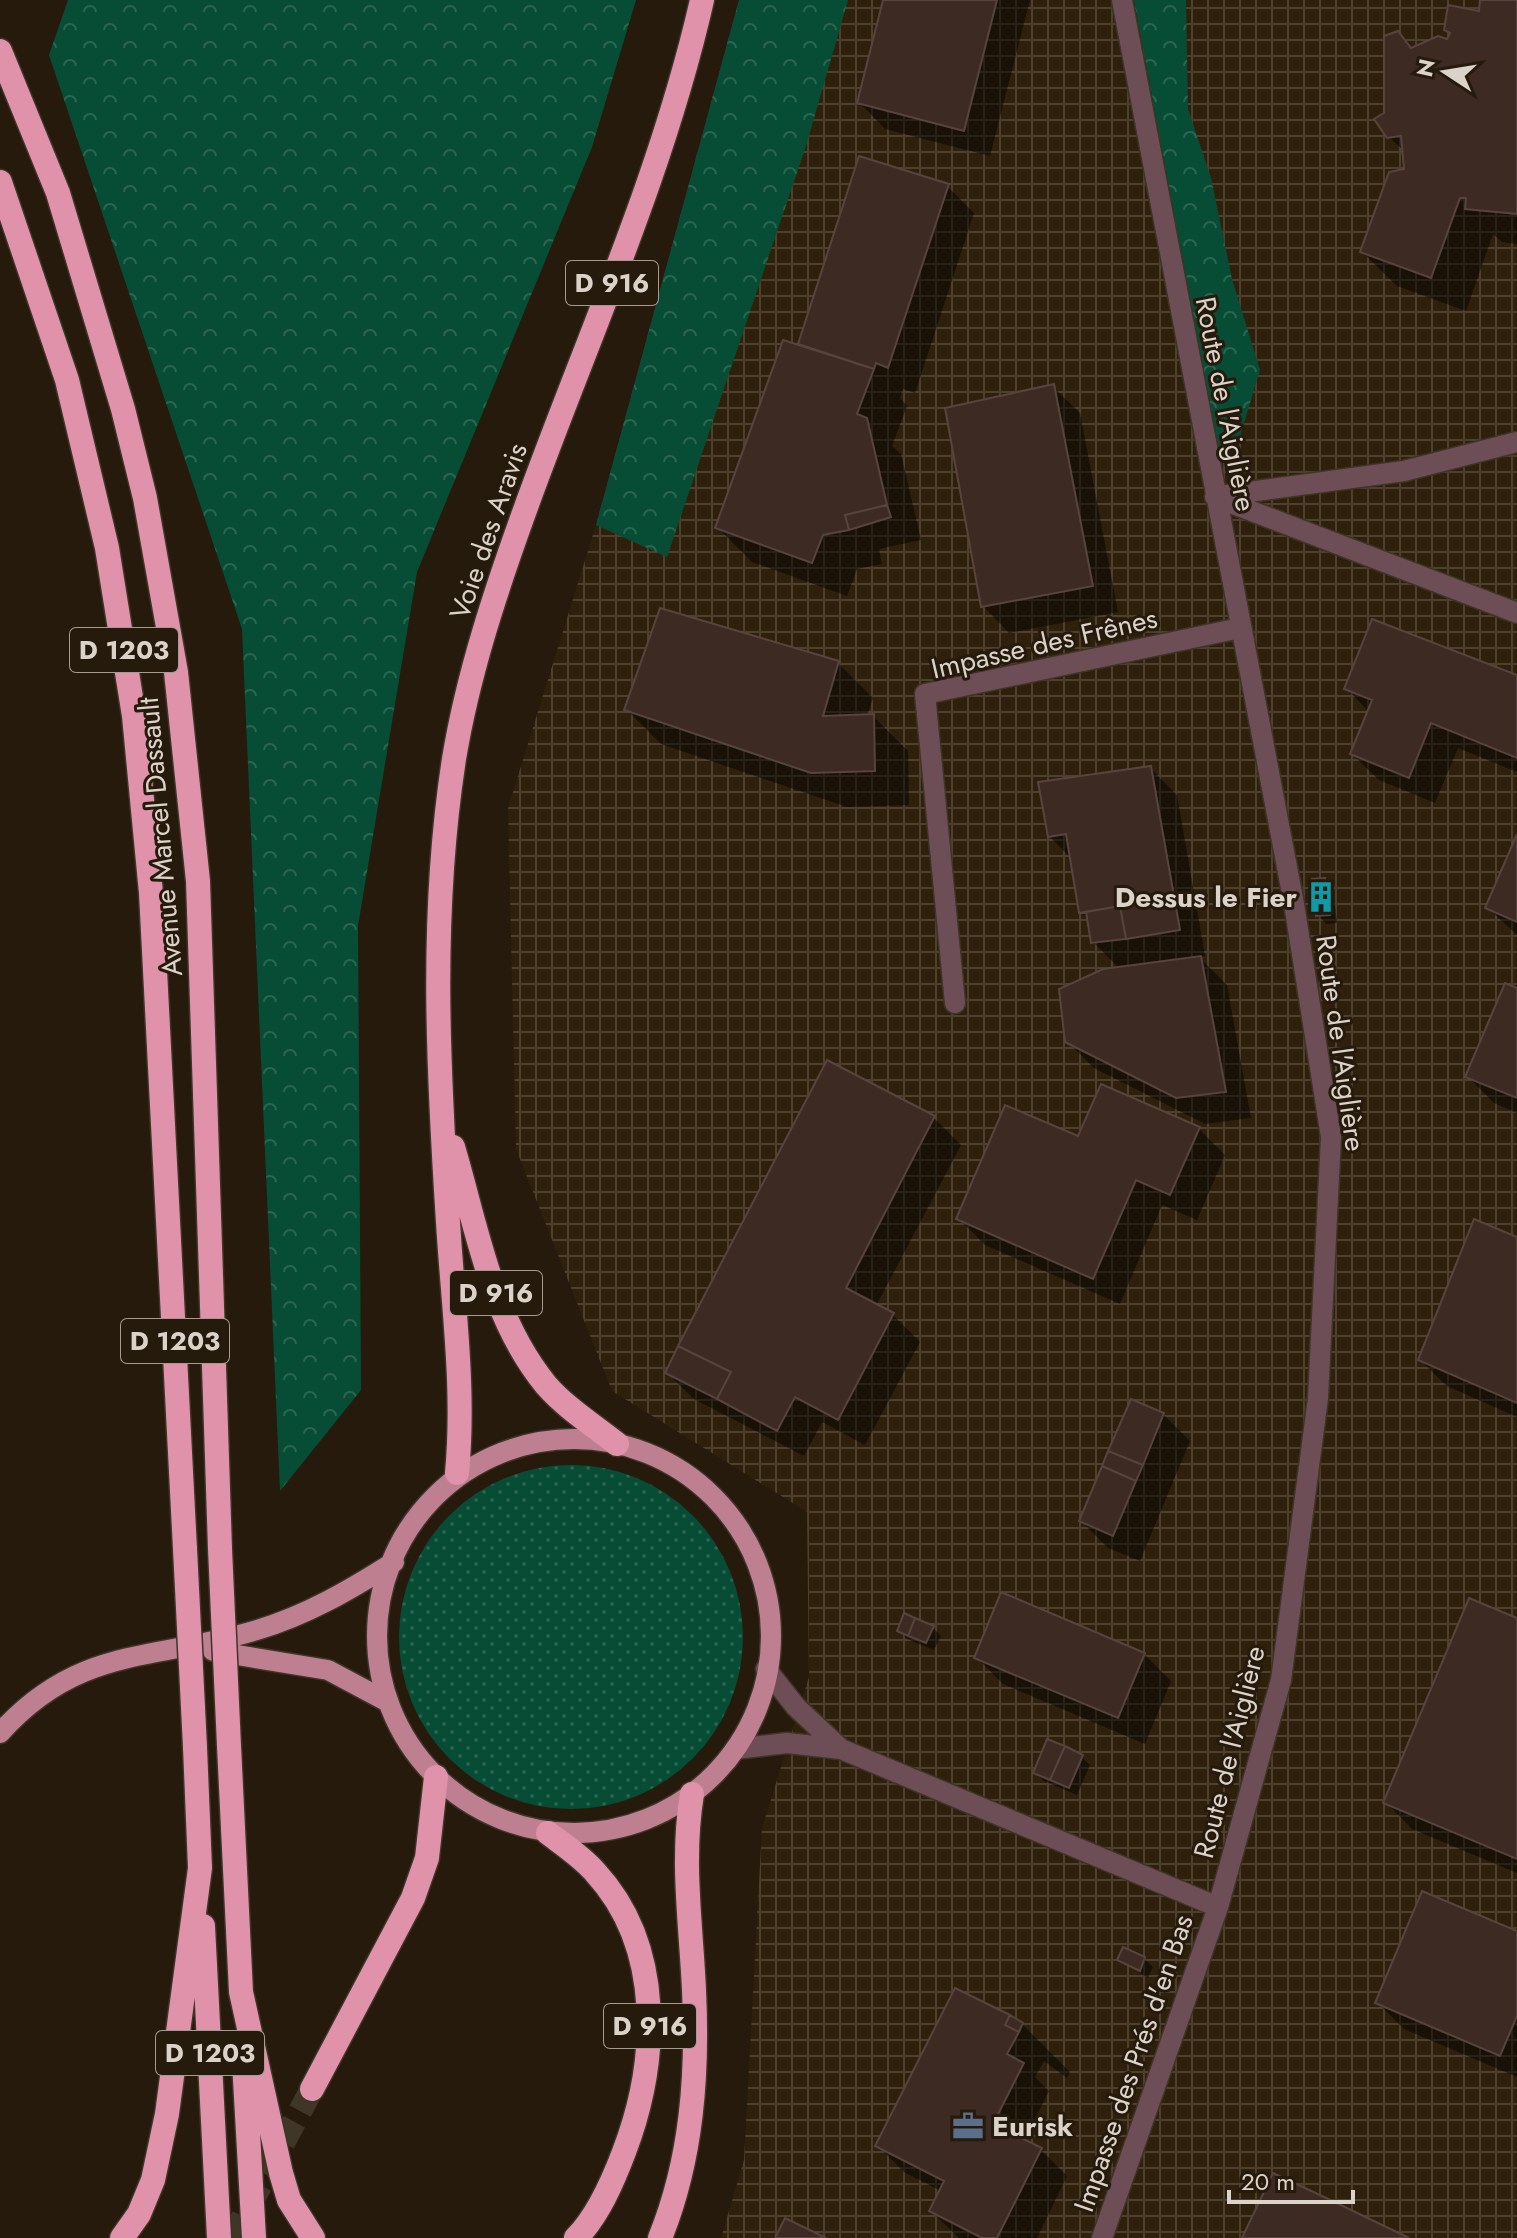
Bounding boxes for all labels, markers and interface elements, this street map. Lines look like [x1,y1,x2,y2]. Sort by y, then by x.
north arrow [1405,32,1485,112]
text: N [1408,56,1443,80]
road number: D 916 [566,261,658,305]
street label: Route de l'Aiglière [1185,293,1266,515]
street label: Voie des Aravis [439,438,538,625]
street label: Impasse des Frênes [927,598,1161,689]
road number: D 1203 [70,628,178,672]
street label: Avenue Marcel Dassault [128,695,193,978]
place label: Dessus le Fier [1115,877,1297,918]
building icon: Dessus le Fier [1304,880,1338,914]
street label: Route de l'Aiglière [1305,932,1376,1154]
road number: D 916 [450,1271,542,1315]
road number: D 1203 [121,1319,229,1363]
street label: Route de l'Aiglière [1183,1642,1276,1863]
street label: Impasse des Prés d'en Bas [1063,1909,1204,2217]
road number: D 916 [604,2004,696,2048]
road number: D 1203 [156,2031,264,2075]
place label: Eurisk [992,2106,1073,2147]
office icon: Eurisk [951,2109,985,2143]
scale bar [1229,2154,1353,2204]
text: 20 m [1241,2164,1295,2199]

